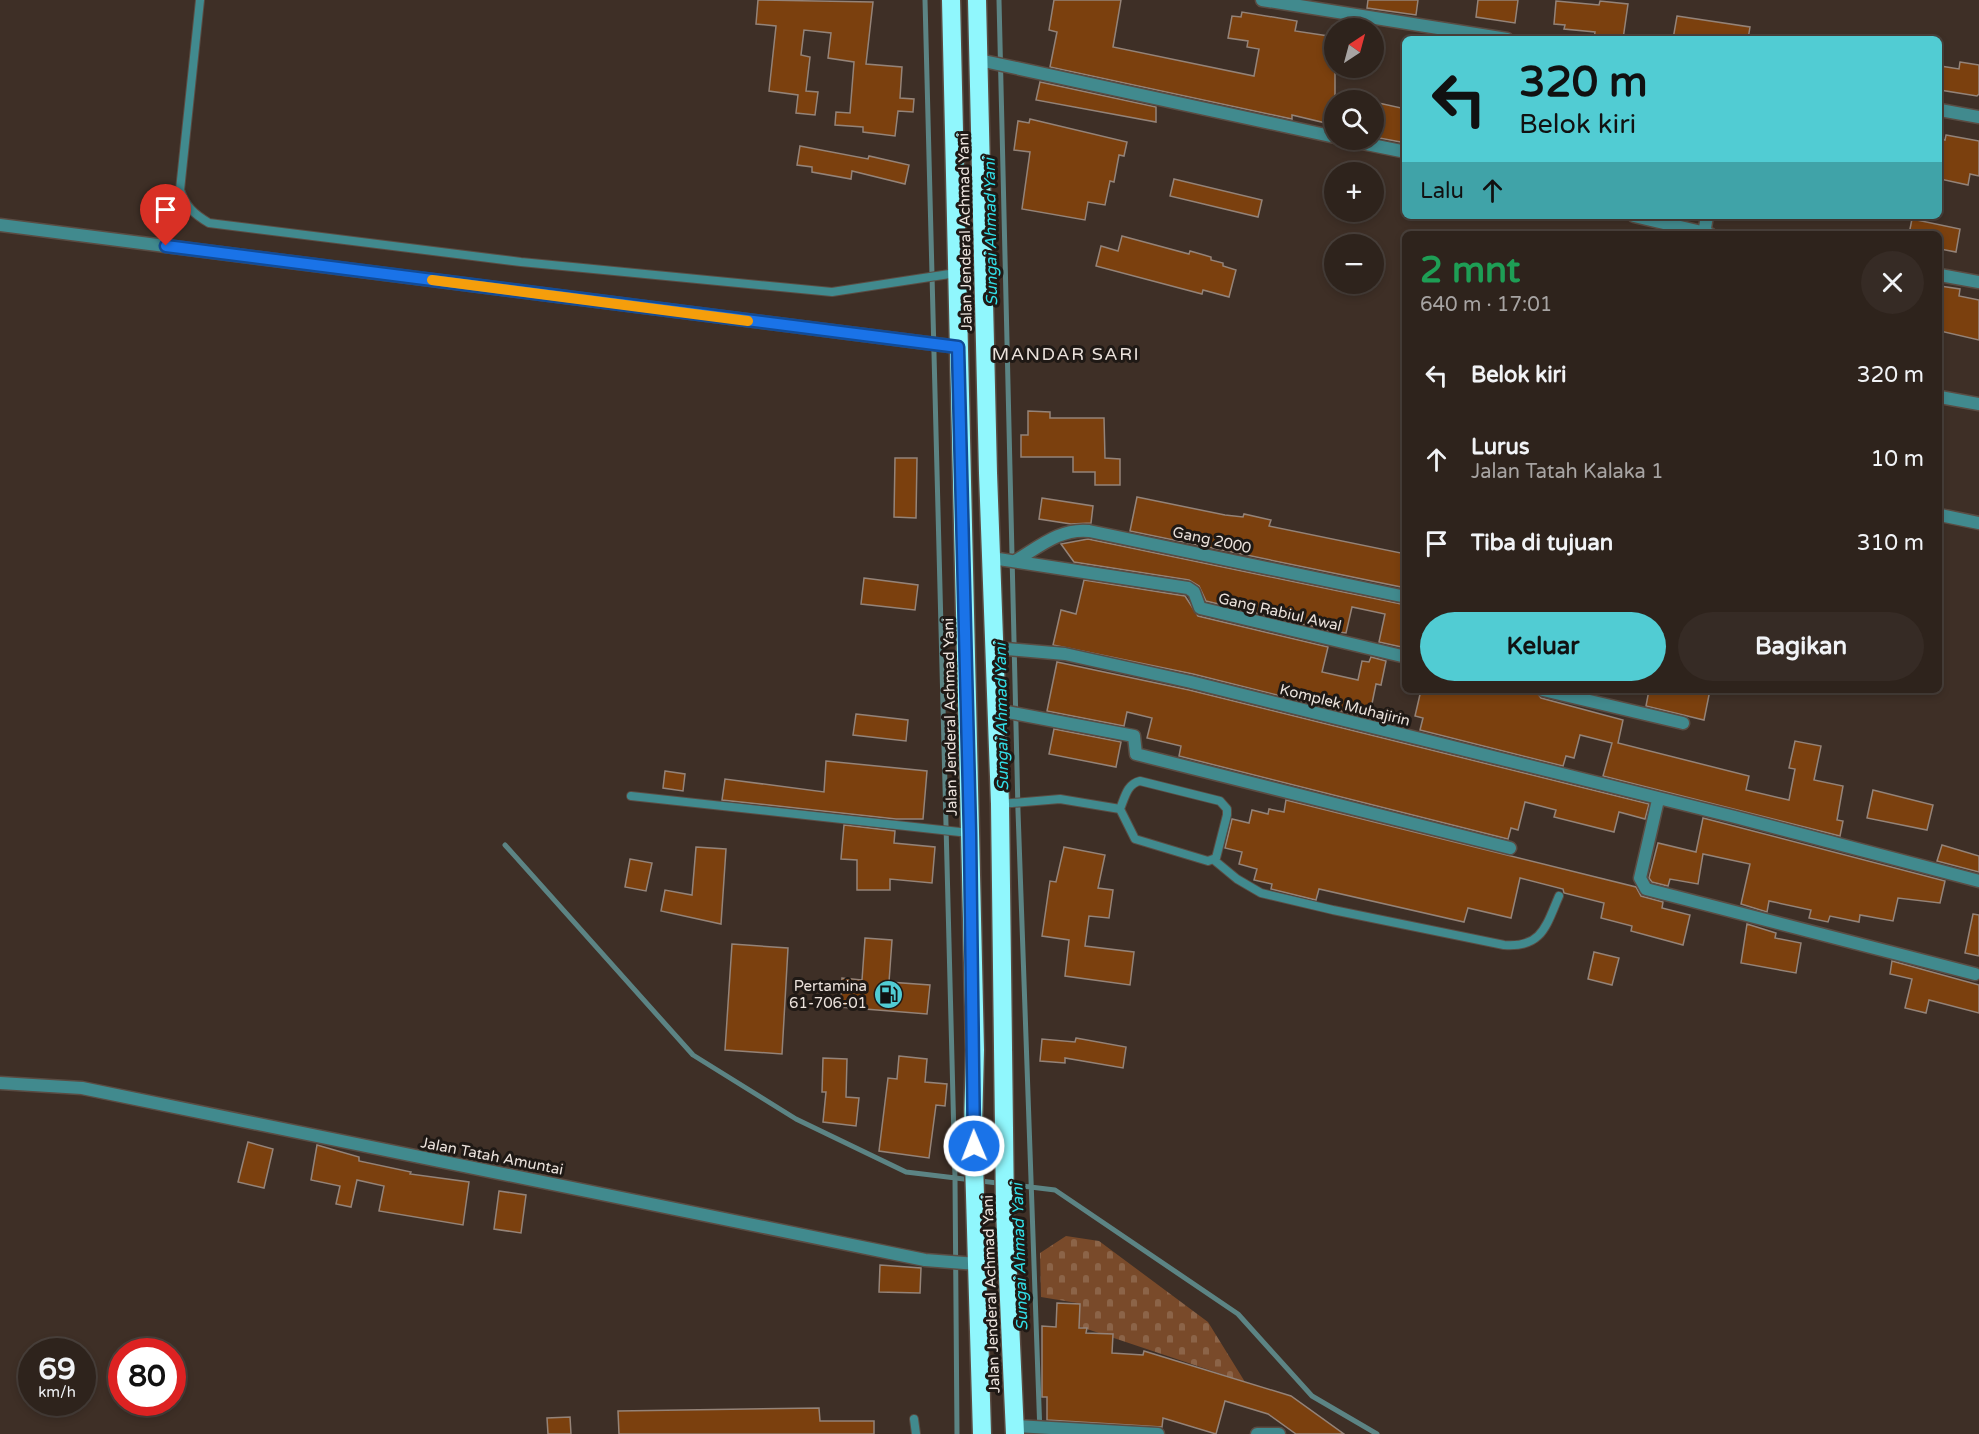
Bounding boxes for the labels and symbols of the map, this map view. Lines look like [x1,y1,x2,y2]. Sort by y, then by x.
north arrow [1324,18,1384,78]
street label: Jalan Jenderal Achmad Yani [954,133,976,331]
water label: Sungai Ahmad Yani [980,156,1002,306]
pin [140,184,191,246]
district label: MANDAR SARI [992,343,1140,365]
street label: Gang 2000 [1171,523,1253,557]
street label: Gang Rabiul Awal [1217,589,1343,635]
street label: Jalan Jenderal Achmad Yani [939,618,961,816]
water label: Sungai Ahmad Yani [991,641,1013,791]
street label: Komplek Muhajirin [1278,680,1412,730]
place label: Pertamina 61-706-01 [789,977,867,1012]
fuel station icon: Pertamina 61-706-01 [872,979,904,1011]
position arrow [942,1114,1006,1178]
street label: Jalan Tatah Amuntai [419,1133,565,1179]
water label: Sungai Ahmad Yani [1007,1181,1033,1331]
street label: Jalan Jenderal Achmad Yani [979,1195,1003,1393]
speed limit sign: 80 [108,1338,186,1416]

